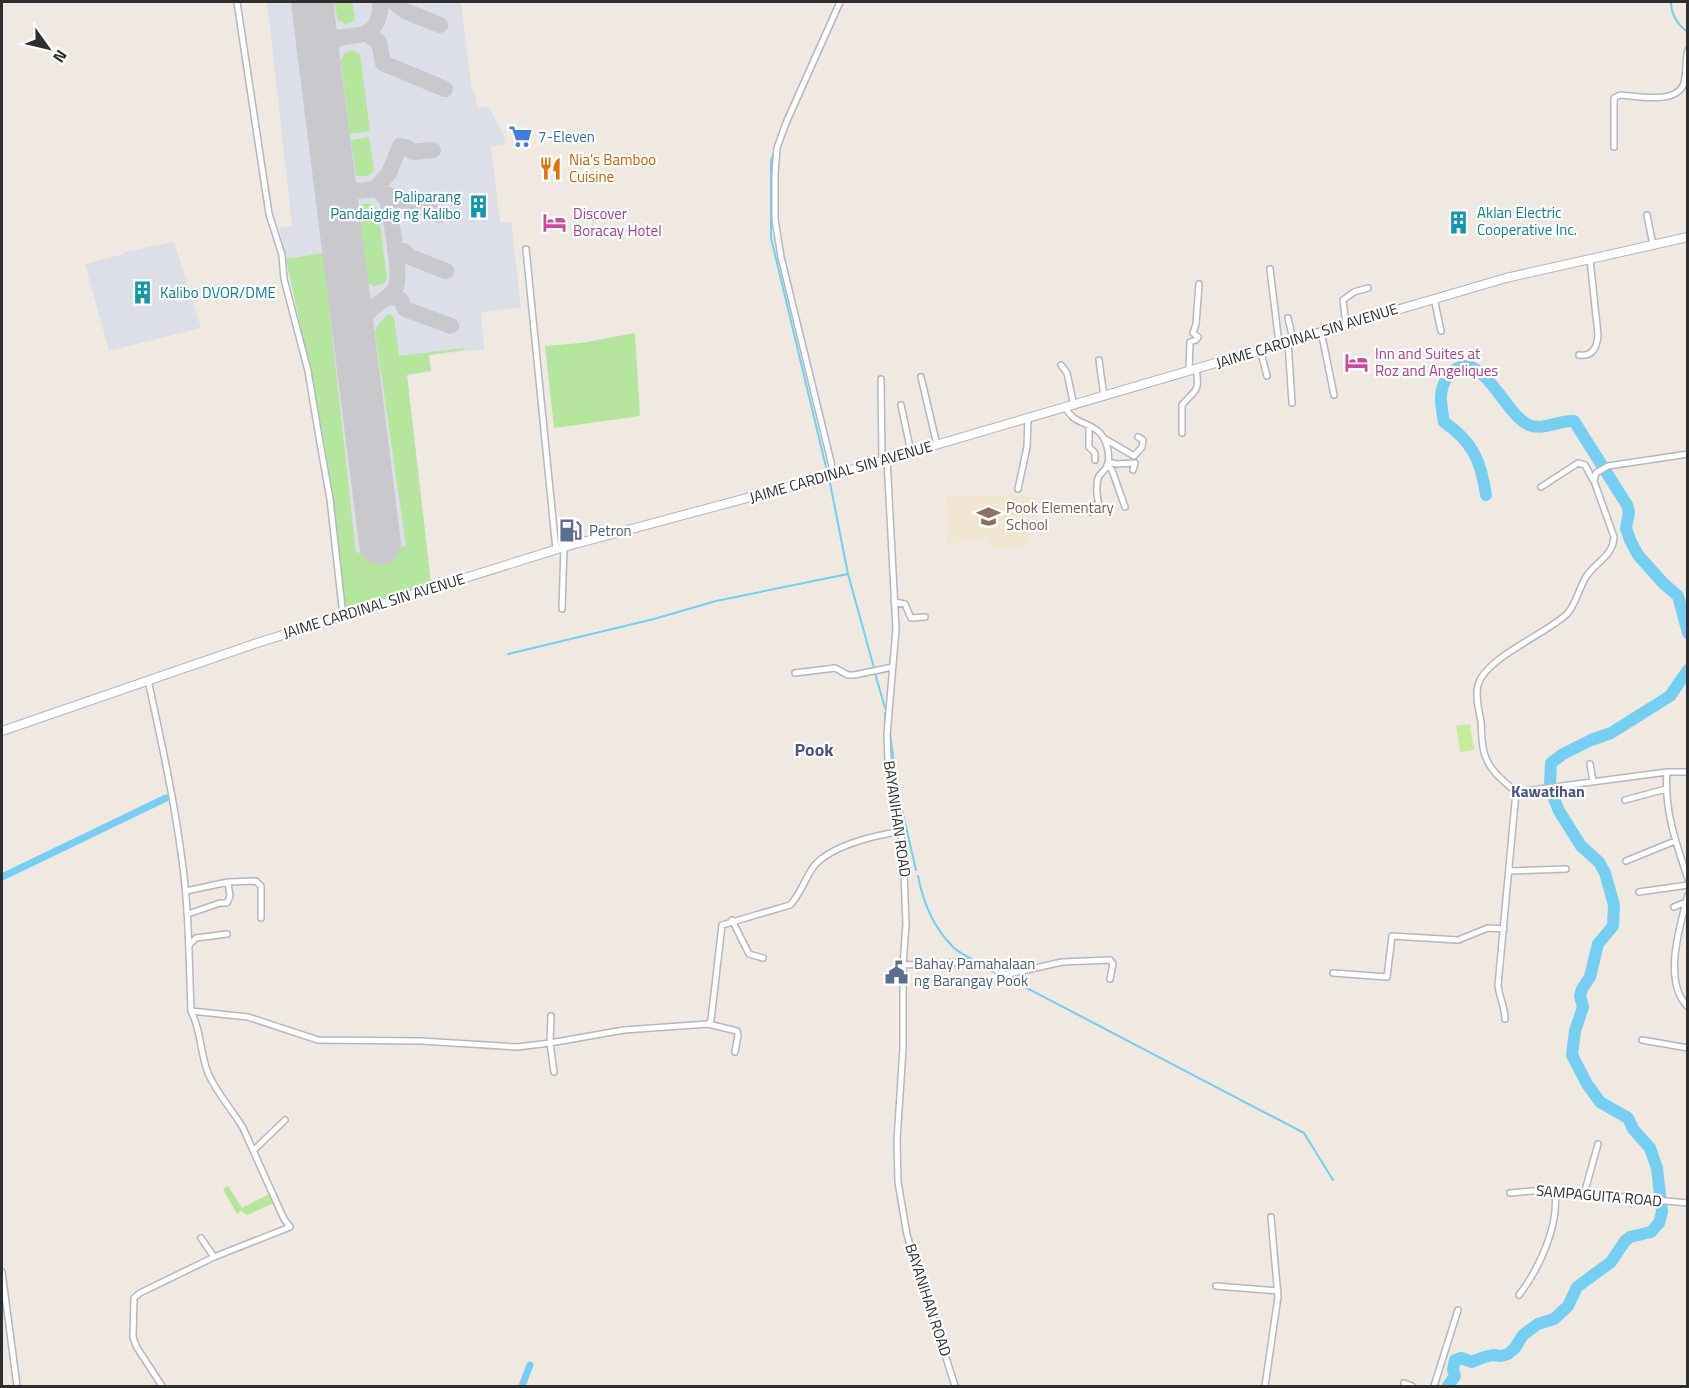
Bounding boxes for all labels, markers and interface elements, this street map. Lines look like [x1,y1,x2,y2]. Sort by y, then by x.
north arrow [18,18,78,78]
text: N [47,45,73,68]
supermarket icon: 7-Eleven [507,124,533,150]
place label: 7-Eleven [538,125,595,148]
place label: Nia's Bamboo Cuisine [569,148,656,188]
restaurant icon: Nia's Bamboo Cuisine [538,156,564,182]
place label: Paliparang Pandaigdig ng Kalibo [330,185,461,225]
building icon: Paliparang Pandaigdig ng Kalibo [466,193,492,219]
place label: Aklan Electric Cooperative Inc. [1477,201,1577,241]
place label: Discover Boracay Hotel [573,202,662,242]
building icon: Aklan Electric Cooperative Inc. [1446,209,1472,235]
hotel icon: Discover Boracay Hotel [542,210,568,236]
building icon: Kalibo DVOR/DME [129,280,155,306]
place label: Kalibo DVOR/DME [160,281,276,304]
street label: JAIME CARDINAL SIN AVENUE [1213,297,1401,374]
place label: Inn and Suites at Roz and Angeliques [1375,342,1498,382]
hotel icon: Inn and Suites at Roz and Angeliques [1344,350,1370,376]
street label: JAIME CARDINAL SIN AVENUE [747,434,935,509]
place label: Pook Elementary School [1006,496,1114,536]
school or university icon: Pook Elementary School [975,504,1001,530]
fuel station icon: Petron [558,518,584,544]
place label: Petron [589,519,632,542]
street label: JAIME CARDINAL SIN AVENUE [280,567,468,644]
district label: Pook [794,736,834,763]
street label: BAYANIHAN ROAD [878,759,917,879]
district label: Kawatihan [1511,779,1585,803]
place label: Bahay Pamahalaan ng Barangay Pook [914,952,1035,992]
public building icon: Bahay Pamahalaan ng Barangay Pook [883,960,909,986]
street label: SAMPAGUITA ROAD [1535,1179,1663,1212]
street label: BAYANIHAN ROAD [899,1240,958,1359]

